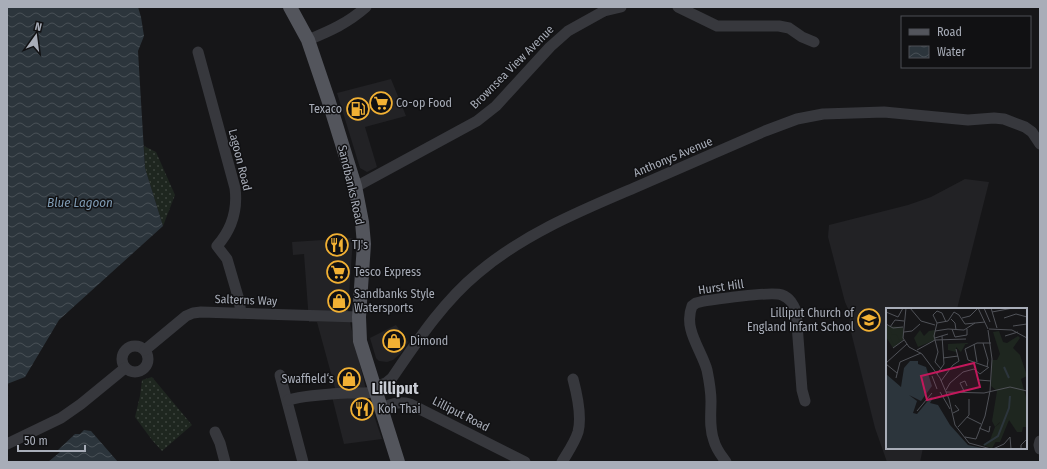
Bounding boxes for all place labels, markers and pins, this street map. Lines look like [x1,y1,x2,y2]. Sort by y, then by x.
supermarket icon: Co-op Food [368,90,394,116]
fuel station icon: Texaco [345,96,371,122]
place label: Co-op Food [396,96,452,110]
place label: Texaco [309,102,342,116]
restaurant icon: TJ's [324,232,350,258]
place label: TJ's [352,238,368,252]
supermarket icon: Tesco Express [325,259,351,285]
place label: Tesco Express [354,265,421,279]
place label: Sandbanks Style Watersports [354,287,435,315]
shop icon: Sandbanks Style Watersports [326,288,352,314]
place label: Lilliput Church of England Infant School [747,306,855,334]
school or university icon: Lilliput Church of England Infant School [856,307,882,333]
shop icon: Dimond [381,328,407,354]
place label: Dimond [410,334,448,348]
shop icon: Swaffield‘s [336,366,362,392]
place label: Swaffield‘s [281,372,334,386]
restaurant icon: Koh Thai [349,396,375,422]
place label: Koh Thai [378,402,420,416]

